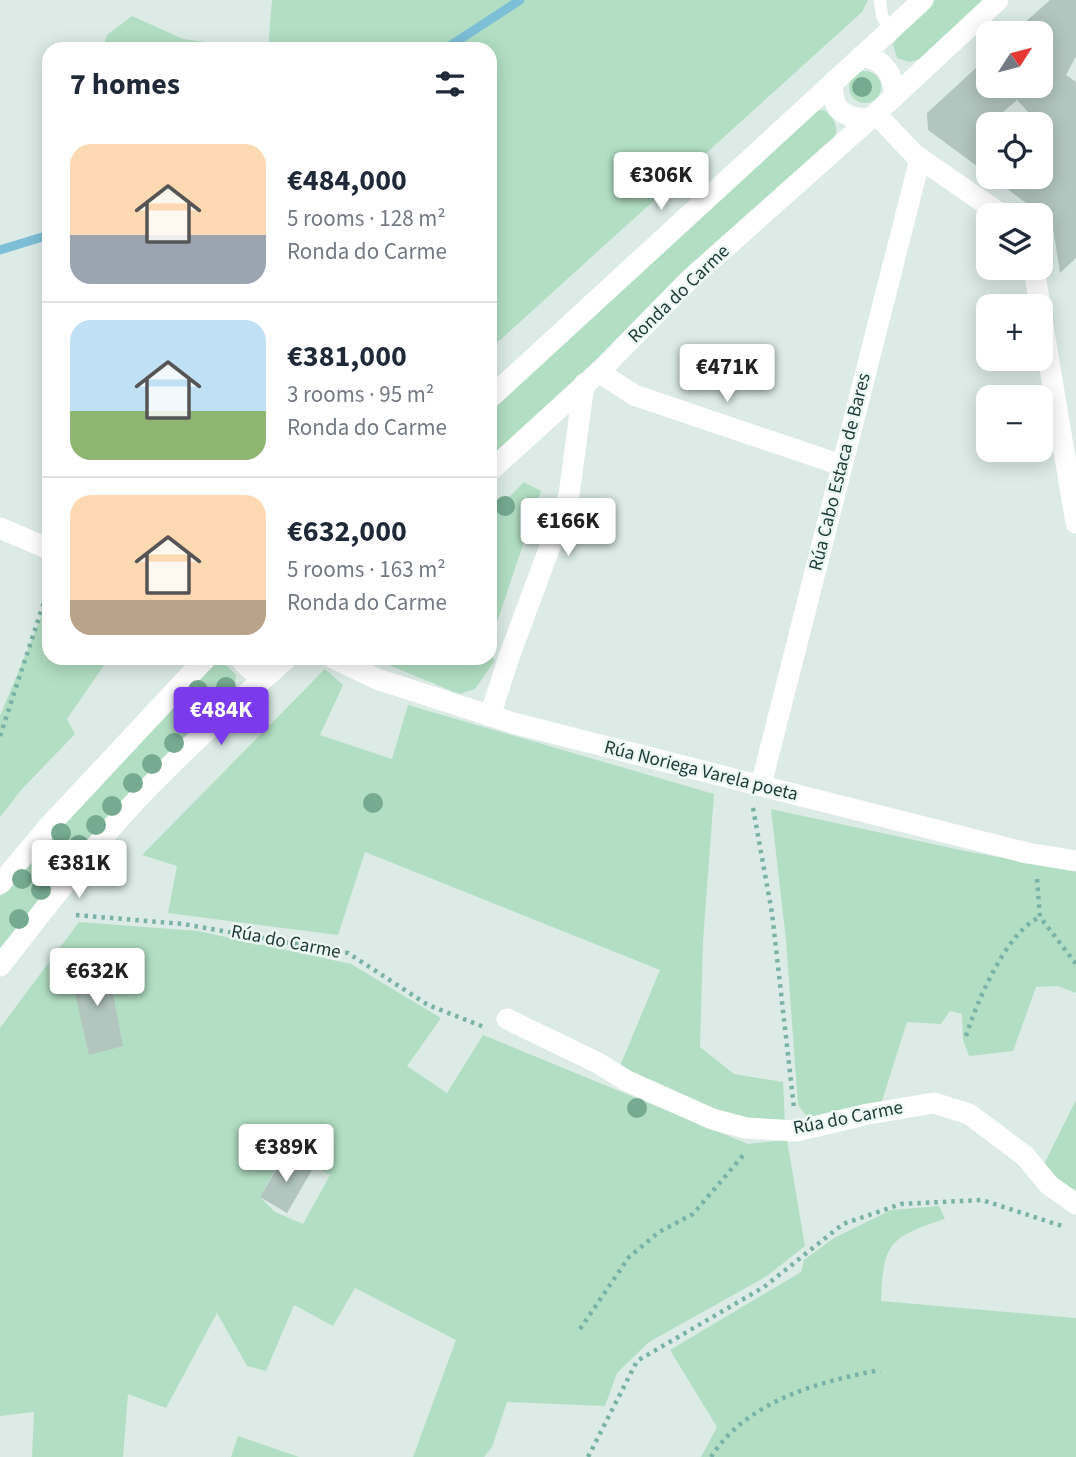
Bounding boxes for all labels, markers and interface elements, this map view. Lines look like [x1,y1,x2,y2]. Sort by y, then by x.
north arrow [976,21,1054,98]
map controls [976,21,1053,462]
text: 7 homes [70,63,180,106]
icon: filters [431,65,469,103]
button: locate [976,112,1053,189]
pin: €306K [612,152,710,212]
text: €306K [630,158,692,191]
text: €484,000 [287,159,407,202]
icon: home [126,172,210,256]
text: 5 rooms · 128 m² [287,202,446,235]
button: layers [976,203,1053,280]
text: Ronda do Carme [287,235,447,268]
street label: Ronda do Carme [622,238,736,350]
button: + [976,294,1053,371]
text: €381,000 [287,335,407,378]
pin: €471K [678,344,776,404]
icon: home [126,348,210,432]
text: €471K [696,350,758,383]
street label: Rúa Cabo Estaca de Bares [802,370,878,574]
text: 3 rooms · 95 m² [287,378,434,411]
button: − [976,385,1053,462]
text: Ronda do Carme [287,411,447,444]
pin: €166K [519,498,617,558]
text: €166K [537,504,599,537]
text: €632,000 [287,510,407,553]
icon: home [126,523,210,607]
text: 5 rooms · 163 m² [287,553,446,586]
text: Ronda do Carme [287,586,447,619]
pin: €484K [172,688,270,747]
text: €484K [190,693,252,726]
street label: Rúa Noriega Varela poeta [601,734,801,808]
pin: €381K [30,841,128,900]
text: €381K [48,846,110,879]
street label: Rúa do Carme [229,918,343,966]
pin: €632K [48,948,146,1008]
text: €632K [66,954,128,987]
street label: Rúa do Carme [791,1094,905,1142]
pin: €389K [237,1124,335,1184]
text: €389K [255,1130,317,1163]

